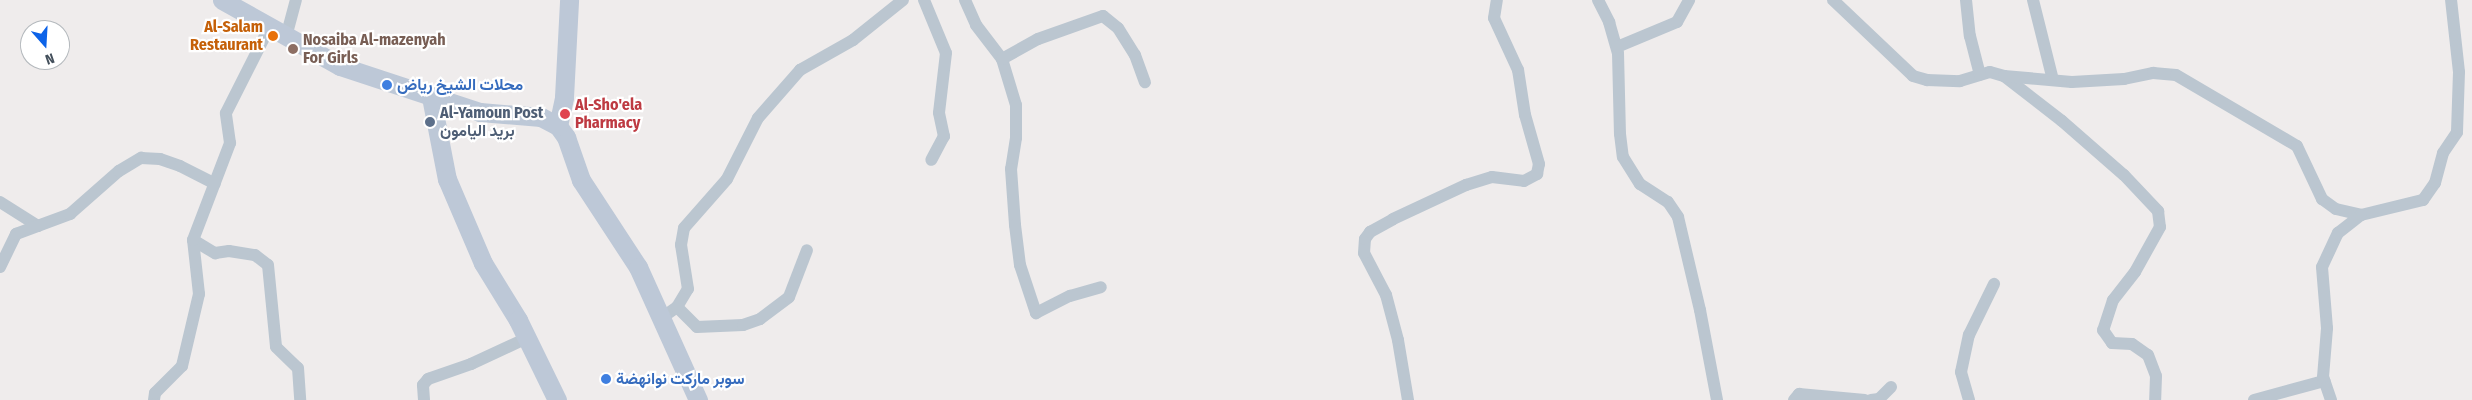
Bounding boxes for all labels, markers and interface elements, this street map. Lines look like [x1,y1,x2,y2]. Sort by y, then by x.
place label: Al-Salam Restaurant [190,17,263,55]
north arrow [20,20,70,70]
marker: Al-Salam Restaurant [267,30,279,42]
place label: Nosaiba Al-mazenyah For Girls [303,30,446,68]
marker: Nosaiba Al-mazenyah For Girls [287,43,299,55]
text: N [43,49,56,68]
place label: محلات الشيخ رياض [397,75,523,95]
marker: محلات الشيخ رياض [381,79,393,91]
place label: Al-Sho'ela Pharmacy [575,95,642,133]
place label: Al-Yamoun Post بريد اليامون [440,103,543,141]
marker: Al-Sho'ela Pharmacy [559,108,571,120]
marker: Al-Yamoun Post بريد اليامون [424,116,436,128]
place label: سوبر ماركت نوانهضة [616,369,745,389]
marker: سوبر ماركت نوانهضة [600,373,612,385]

